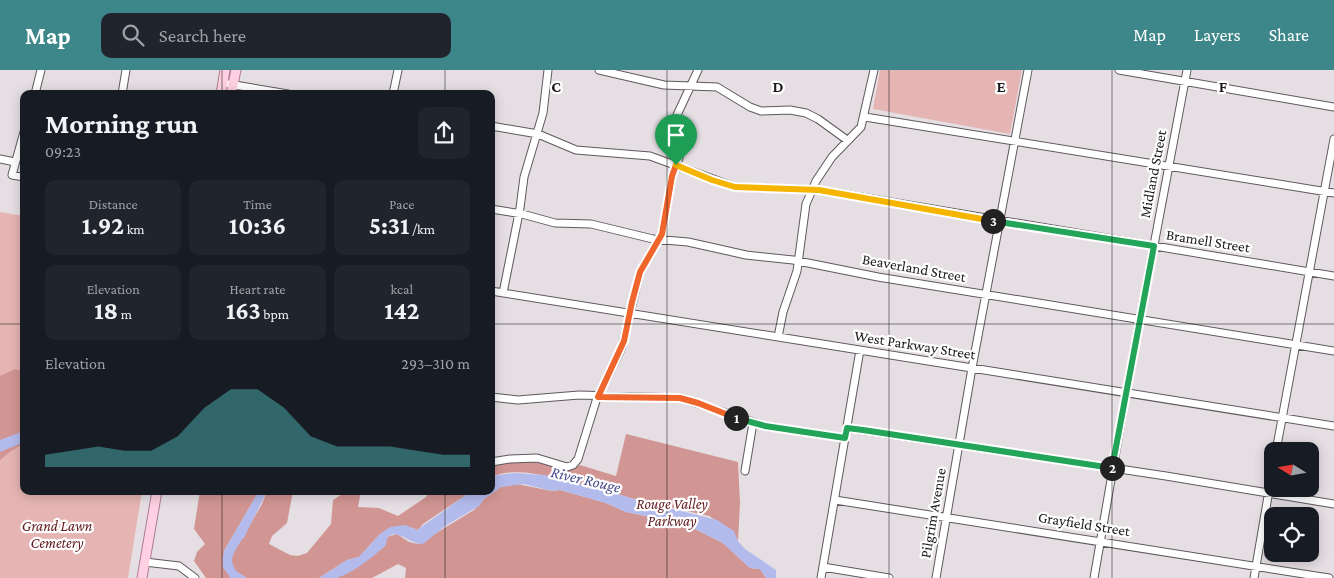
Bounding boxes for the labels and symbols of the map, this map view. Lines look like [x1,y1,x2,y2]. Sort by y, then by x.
text: C [551,78,561,95]
text: D [772,78,784,95]
text: E [996,78,1006,95]
text: F [1219,78,1228,95]
pin [655,114,697,165]
street label: Midland Street [1137,128,1170,219]
pin: 3 [980,208,1006,234]
street label: Bramell Street [1165,226,1252,256]
street label: Beaverland Street [861,251,968,285]
street label: West Parkway Street [853,328,978,364]
pin: 1 [724,406,748,430]
north arrow [1264,442,1319,498]
pin: 2 [1100,456,1124,480]
water label: River Rouge [549,463,622,497]
street label: Pilgrim Avenue [917,466,950,559]
park label: Rouge Valley Parkway [636,496,708,530]
street label: Grayfield Street [1037,509,1132,540]
park label: Grand Lawn Cemetery [22,518,93,552]

